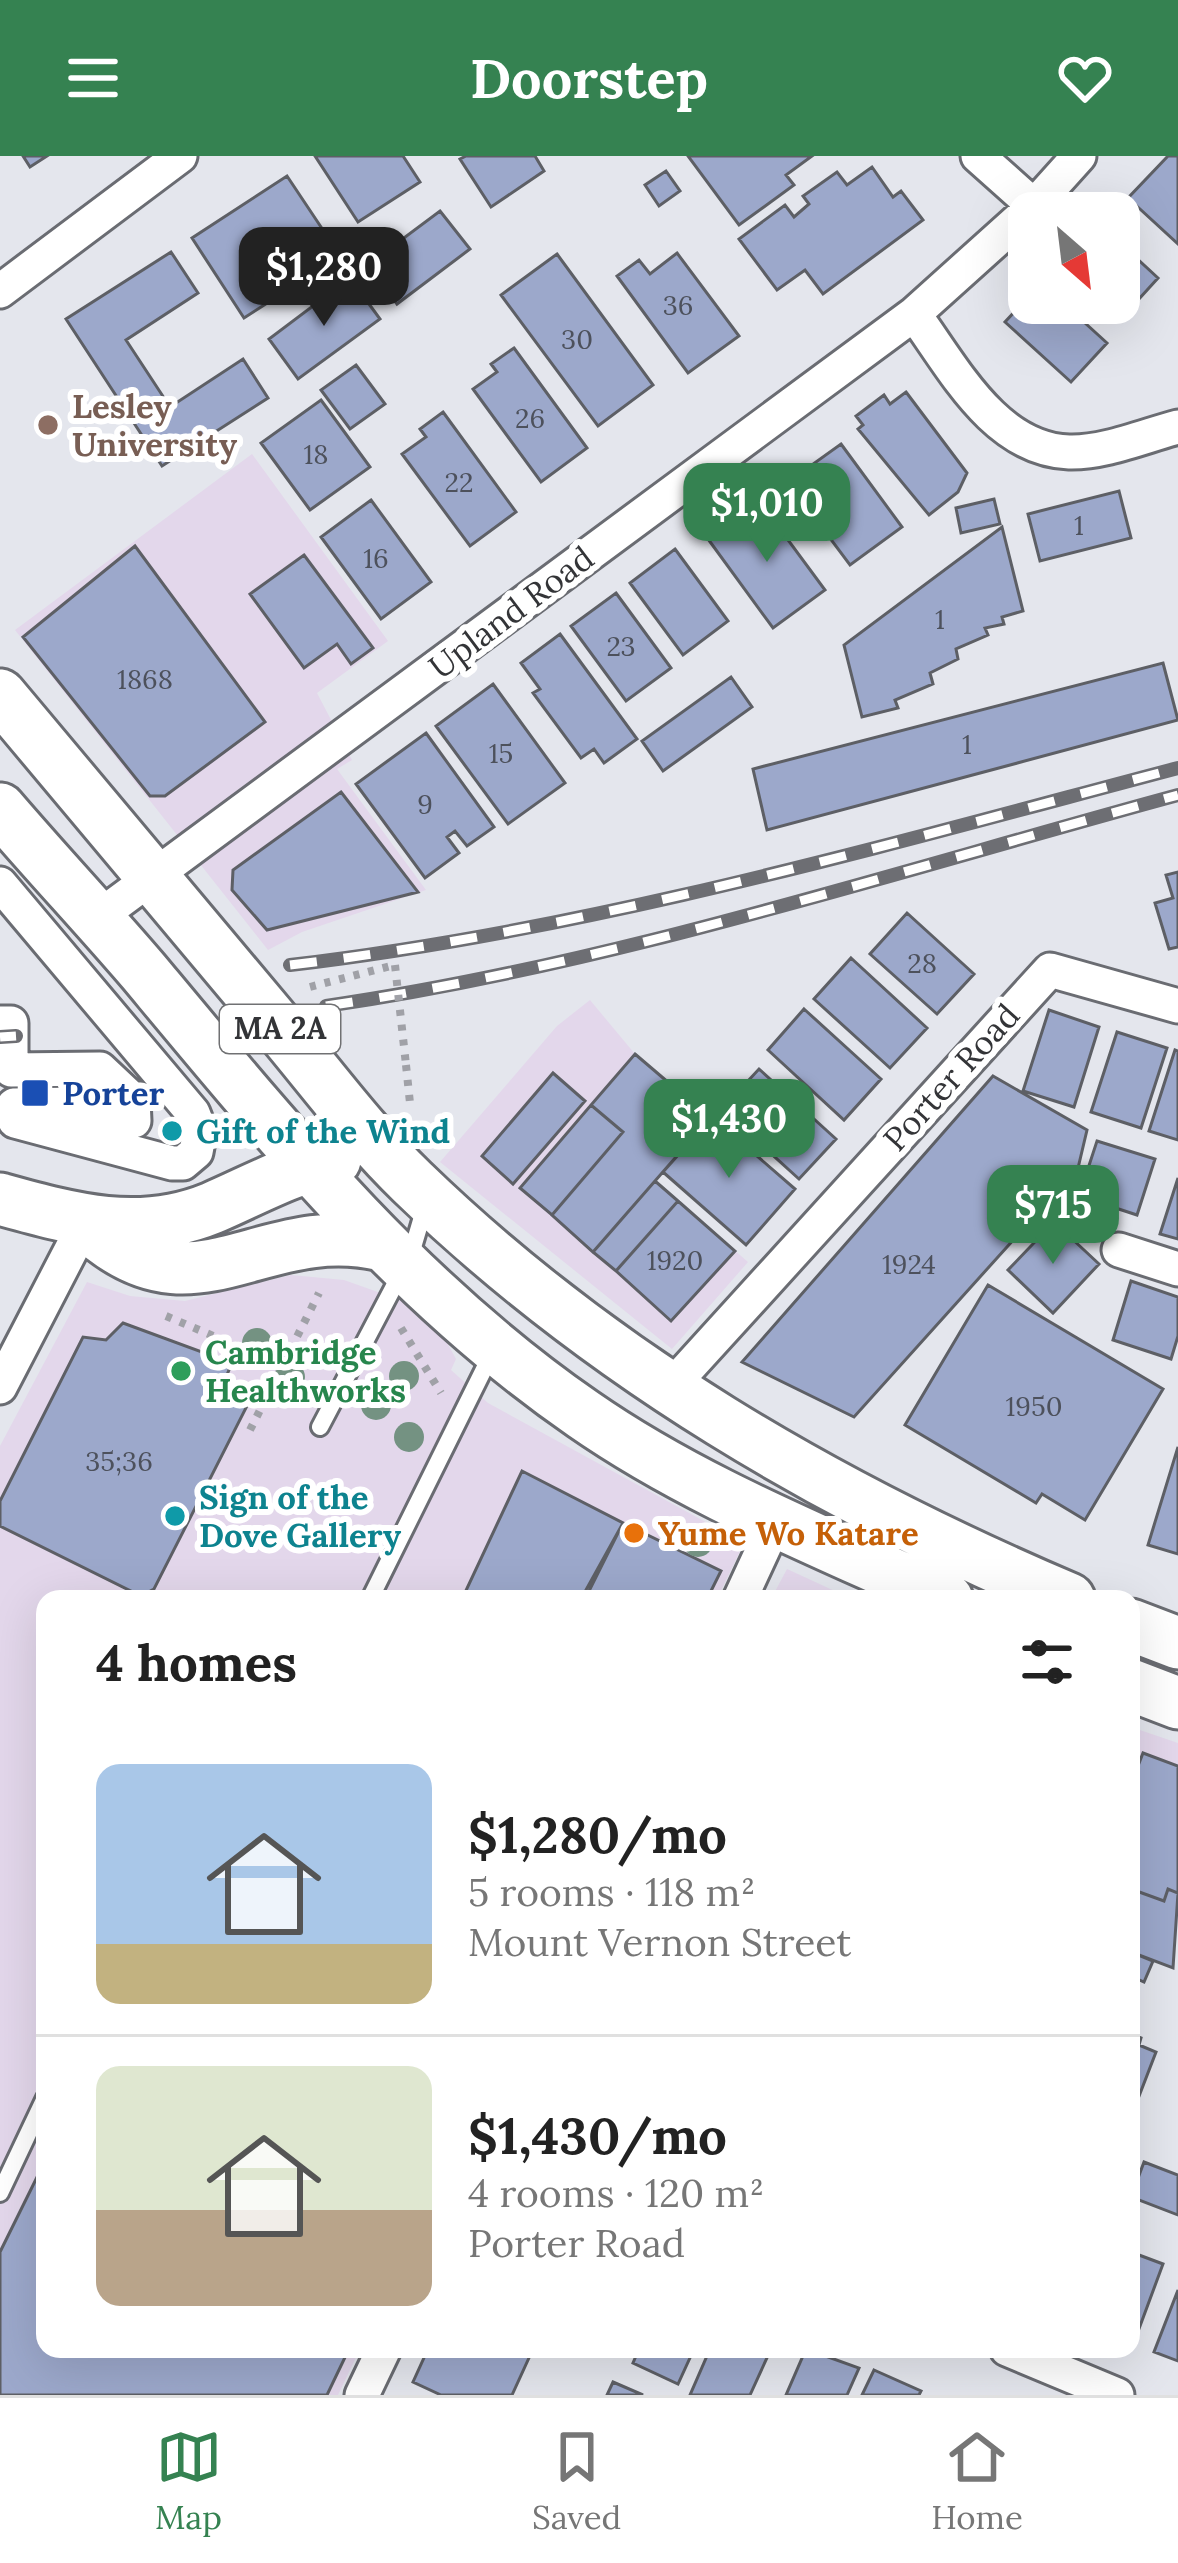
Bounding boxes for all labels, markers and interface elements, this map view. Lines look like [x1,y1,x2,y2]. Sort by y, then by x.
text: Doorstep [470,44,708,113]
icon: menu [60,45,126,111]
icon: heart [1052,45,1118,111]
north arrow [1008,192,1140,324]
map controls [1008,192,1140,324]
pin: $1,280 [226,227,422,329]
text: $1,280 [266,241,382,291]
house number: 36 [663,288,693,322]
house number: 30 [561,322,593,356]
place label: Lesley University [72,385,238,465]
house number: 26 [515,401,545,435]
marker: Lesley University [35,412,61,438]
house number: 18 [303,437,329,471]
pin: $1,010 [669,463,865,565]
house number: 22 [445,465,474,499]
text: $1,010 [710,477,824,527]
house number: 1 [1074,508,1084,542]
street label: Upland Road [420,536,602,688]
house number: 16 [363,541,389,575]
house number: 1 [935,602,945,636]
house number: 23 [606,629,636,663]
house number: 1868 [117,662,173,696]
house number: 1 [962,727,972,761]
house number: 15 [489,736,513,770]
house number: 9 [417,787,433,821]
house number: 28 [907,946,937,980]
street label: Porter Road [874,995,1028,1159]
road number: MA 2A [220,1005,340,1053]
place label: Porter [62,1072,164,1114]
marker: Porter [19,1077,51,1109]
pin: $1,430 [631,1079,827,1181]
text: $1,430 [671,1093,787,1143]
place label: Gift of the Wind [196,1110,450,1152]
marker: Gift of the Wind [159,1118,185,1144]
pin: $715 [982,1165,1124,1267]
text: $715 [1014,1179,1092,1229]
house number: 1920 [647,1243,703,1277]
house number: 1924 [882,1247,936,1281]
place label: Cambridge Healthworks [205,1331,406,1411]
marker: Cambridge Healthworks [168,1358,194,1384]
house number: 1950 [1006,1389,1062,1423]
house number: 35;36 [85,1444,153,1478]
place label: Sign of the Dove Gallery [199,1476,402,1556]
marker: Sign of the Dove Gallery [162,1503,188,1529]
place label: Yume Wo Katare [658,1512,919,1554]
marker: Yume Wo Katare [621,1520,647,1546]
icon: filters [1014,1629,1080,1695]
text: 4 homes [96,1630,297,1695]
text: $1,280/mo [468,1802,727,1867]
icon: home [192,1812,336,1956]
text: 5 rooms · 118 m² [468,1867,755,1917]
text: Mount Vernon Street [468,1917,851,1967]
text: $1,430/mo [468,2103,727,2168]
icon: home [192,2114,336,2258]
text: 4 rooms · 120 m² [468,2168,764,2218]
text: Porter Road [468,2218,685,2268]
tab: Map [155,2424,222,2538]
tab: Saved [532,2424,621,2538]
tab: Home [931,2424,1023,2538]

